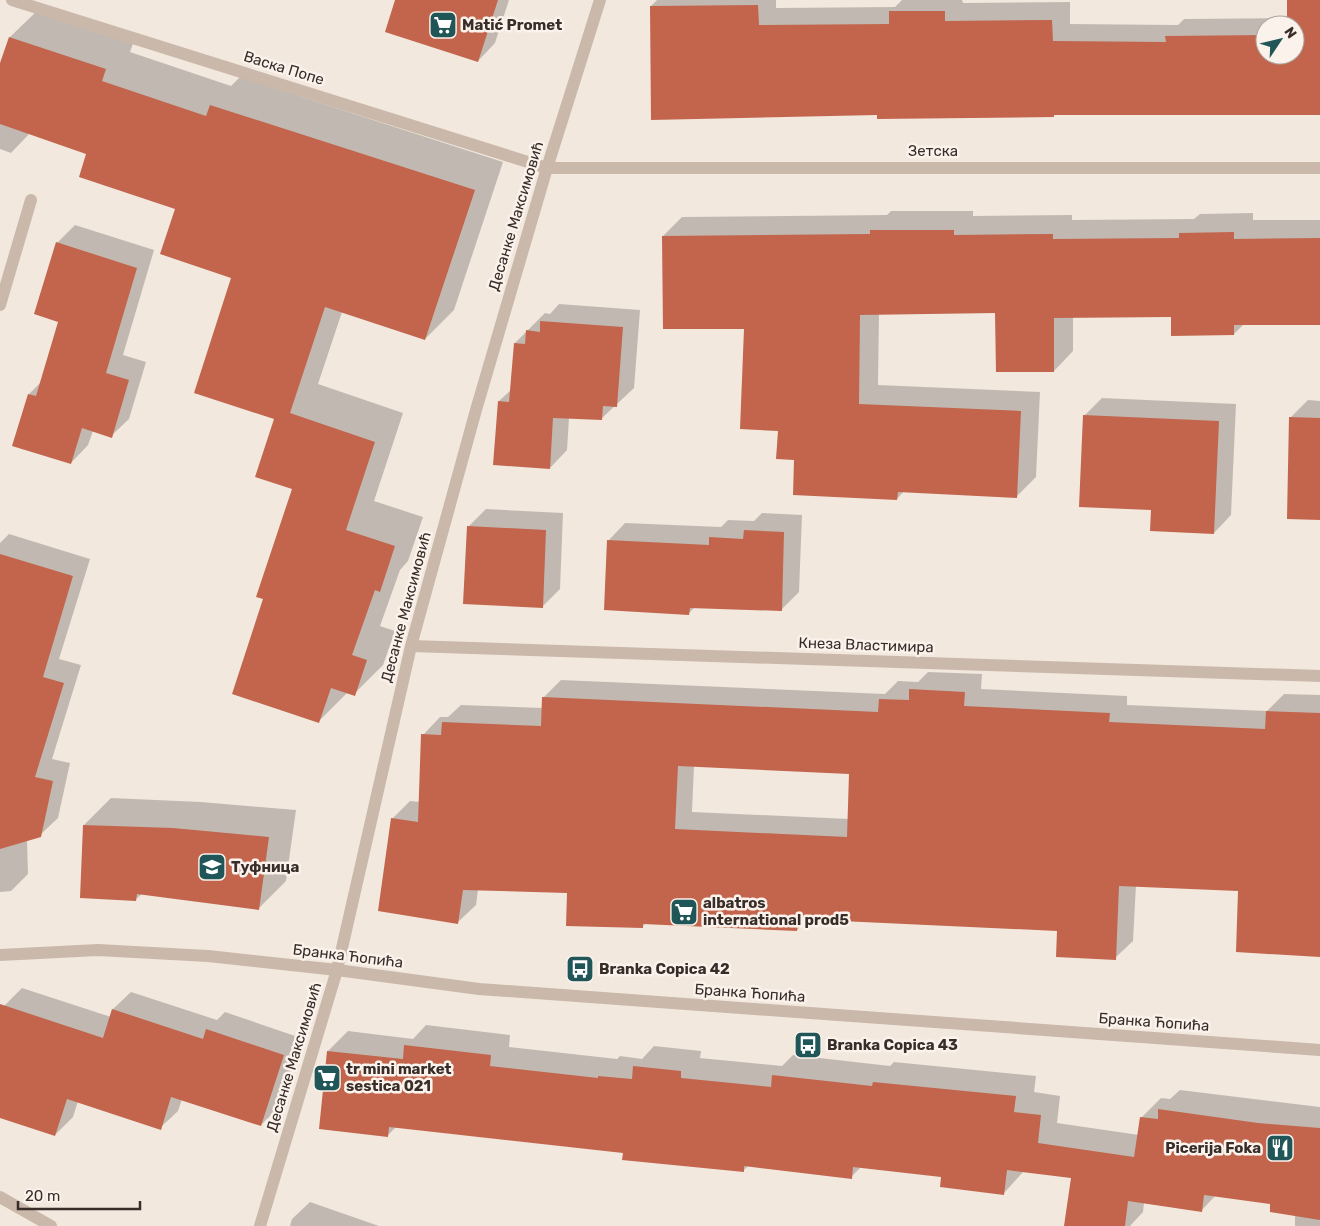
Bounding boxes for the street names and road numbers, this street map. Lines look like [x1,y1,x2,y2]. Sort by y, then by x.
street label: Васка Попе [242,47,326,89]
street label: Десанке Максимовић [485,139,547,293]
street label: Зетска [908,142,958,160]
street label: Десанке Максимовић [377,530,435,684]
street label: Кнеза Властимира [798,634,934,656]
street label: Бранка Ћопића [292,940,404,972]
street label: Десанке Максимовић [263,980,325,1134]
street label: Бранка Ћопића [694,980,806,1006]
street label: Бранка Ћопића [1098,1009,1210,1035]

